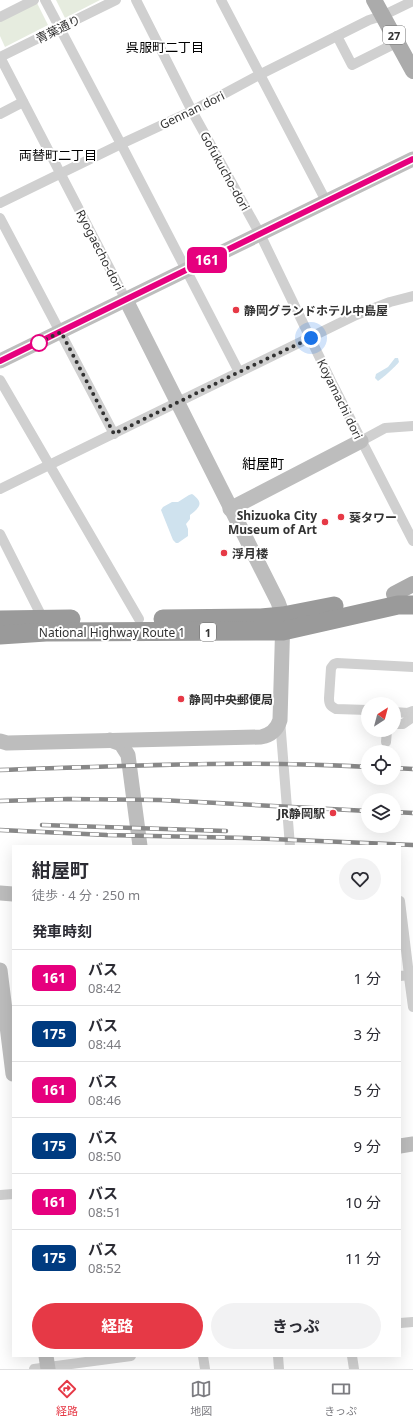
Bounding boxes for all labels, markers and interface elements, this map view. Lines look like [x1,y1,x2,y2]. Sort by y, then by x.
street label: 青葉通り [33,11,83,47]
road number: 27 [383,26,405,44]
district label: 呉服町二丁目 [126,38,204,56]
street label: Gennan dori [157,87,227,133]
street label: Gofukucho-dori [196,128,254,214]
district label: 両替町二丁目 [19,146,97,164]
street label: Ryogaecho-dori [72,207,128,293]
line badge: 161 [184,247,230,273]
text: 161 [195,250,219,269]
place label: 静岡グランドホテル中島屋 [244,302,388,319]
marker: 静岡グランドホテル中島屋 [231,305,241,315]
your location [301,328,321,348]
unlabelled marker [30,334,48,352]
street label: Koyamachi dori [313,356,367,442]
district label: 紺屋町 [242,454,284,473]
place label: Shizuoka City Museum of Art [228,507,317,538]
place label: 葵タワー [349,509,397,526]
marker: 葵タワー [336,512,346,522]
marker: Shizuoka City Museum of Art [320,517,330,527]
place label: 浮月楼 [232,545,268,562]
marker: 浮月楼 [219,548,229,558]
road number: 1 [200,623,216,641]
street label: National Highway Route 1 [39,624,185,641]
place label: 静岡中央郵便局 [189,691,273,708]
marker: 静岡中央郵便局 [176,694,186,704]
north arrow [361,697,401,737]
map controls [361,697,401,833]
button: locate [361,745,401,785]
button: layers [361,793,401,833]
place label: JR静岡駅 [276,805,325,822]
marker: JR静岡駅 [328,808,338,818]
text: 紺屋町 [32,857,89,883]
button: heart [339,858,381,900]
text: 徒歩 · 4 分 · 250 m [32,886,140,904]
text: 発車時刻 [32,921,92,941]
text: バス [88,959,118,979]
text: 161 [42,968,66,987]
text: 1 分 [354,968,381,988]
text: 08:42 [88,979,121,997]
text: バス [88,1015,118,1035]
text: 175 [42,1024,66,1043]
text: 3 分 [354,1024,381,1044]
text: 08:44 [88,1035,121,1053]
text: バス [88,1071,118,1091]
text: 161 [42,1080,66,1099]
text: 5 分 [354,1080,381,1100]
text: 08:46 [88,1091,121,1109]
text: バス [88,1127,118,1147]
text: 175 [42,1136,66,1155]
text: 9 分 [354,1136,381,1156]
text: 08:50 [88,1147,121,1165]
text: バス [88,1183,118,1203]
text: 161 [42,1192,66,1211]
text: 10 分 [345,1192,381,1212]
text: 08:51 [88,1203,121,1221]
text: バス [88,1239,118,1259]
text: 175 [42,1248,66,1267]
text: 11 分 [345,1248,381,1268]
text: 08:52 [88,1259,121,1277]
button: 経路 [32,1303,203,1349]
button: きっぷ [211,1303,381,1349]
tab: 経路 [56,1378,78,1418]
tab: 地図 [190,1378,212,1418]
tab: きっぷ [324,1378,357,1418]

